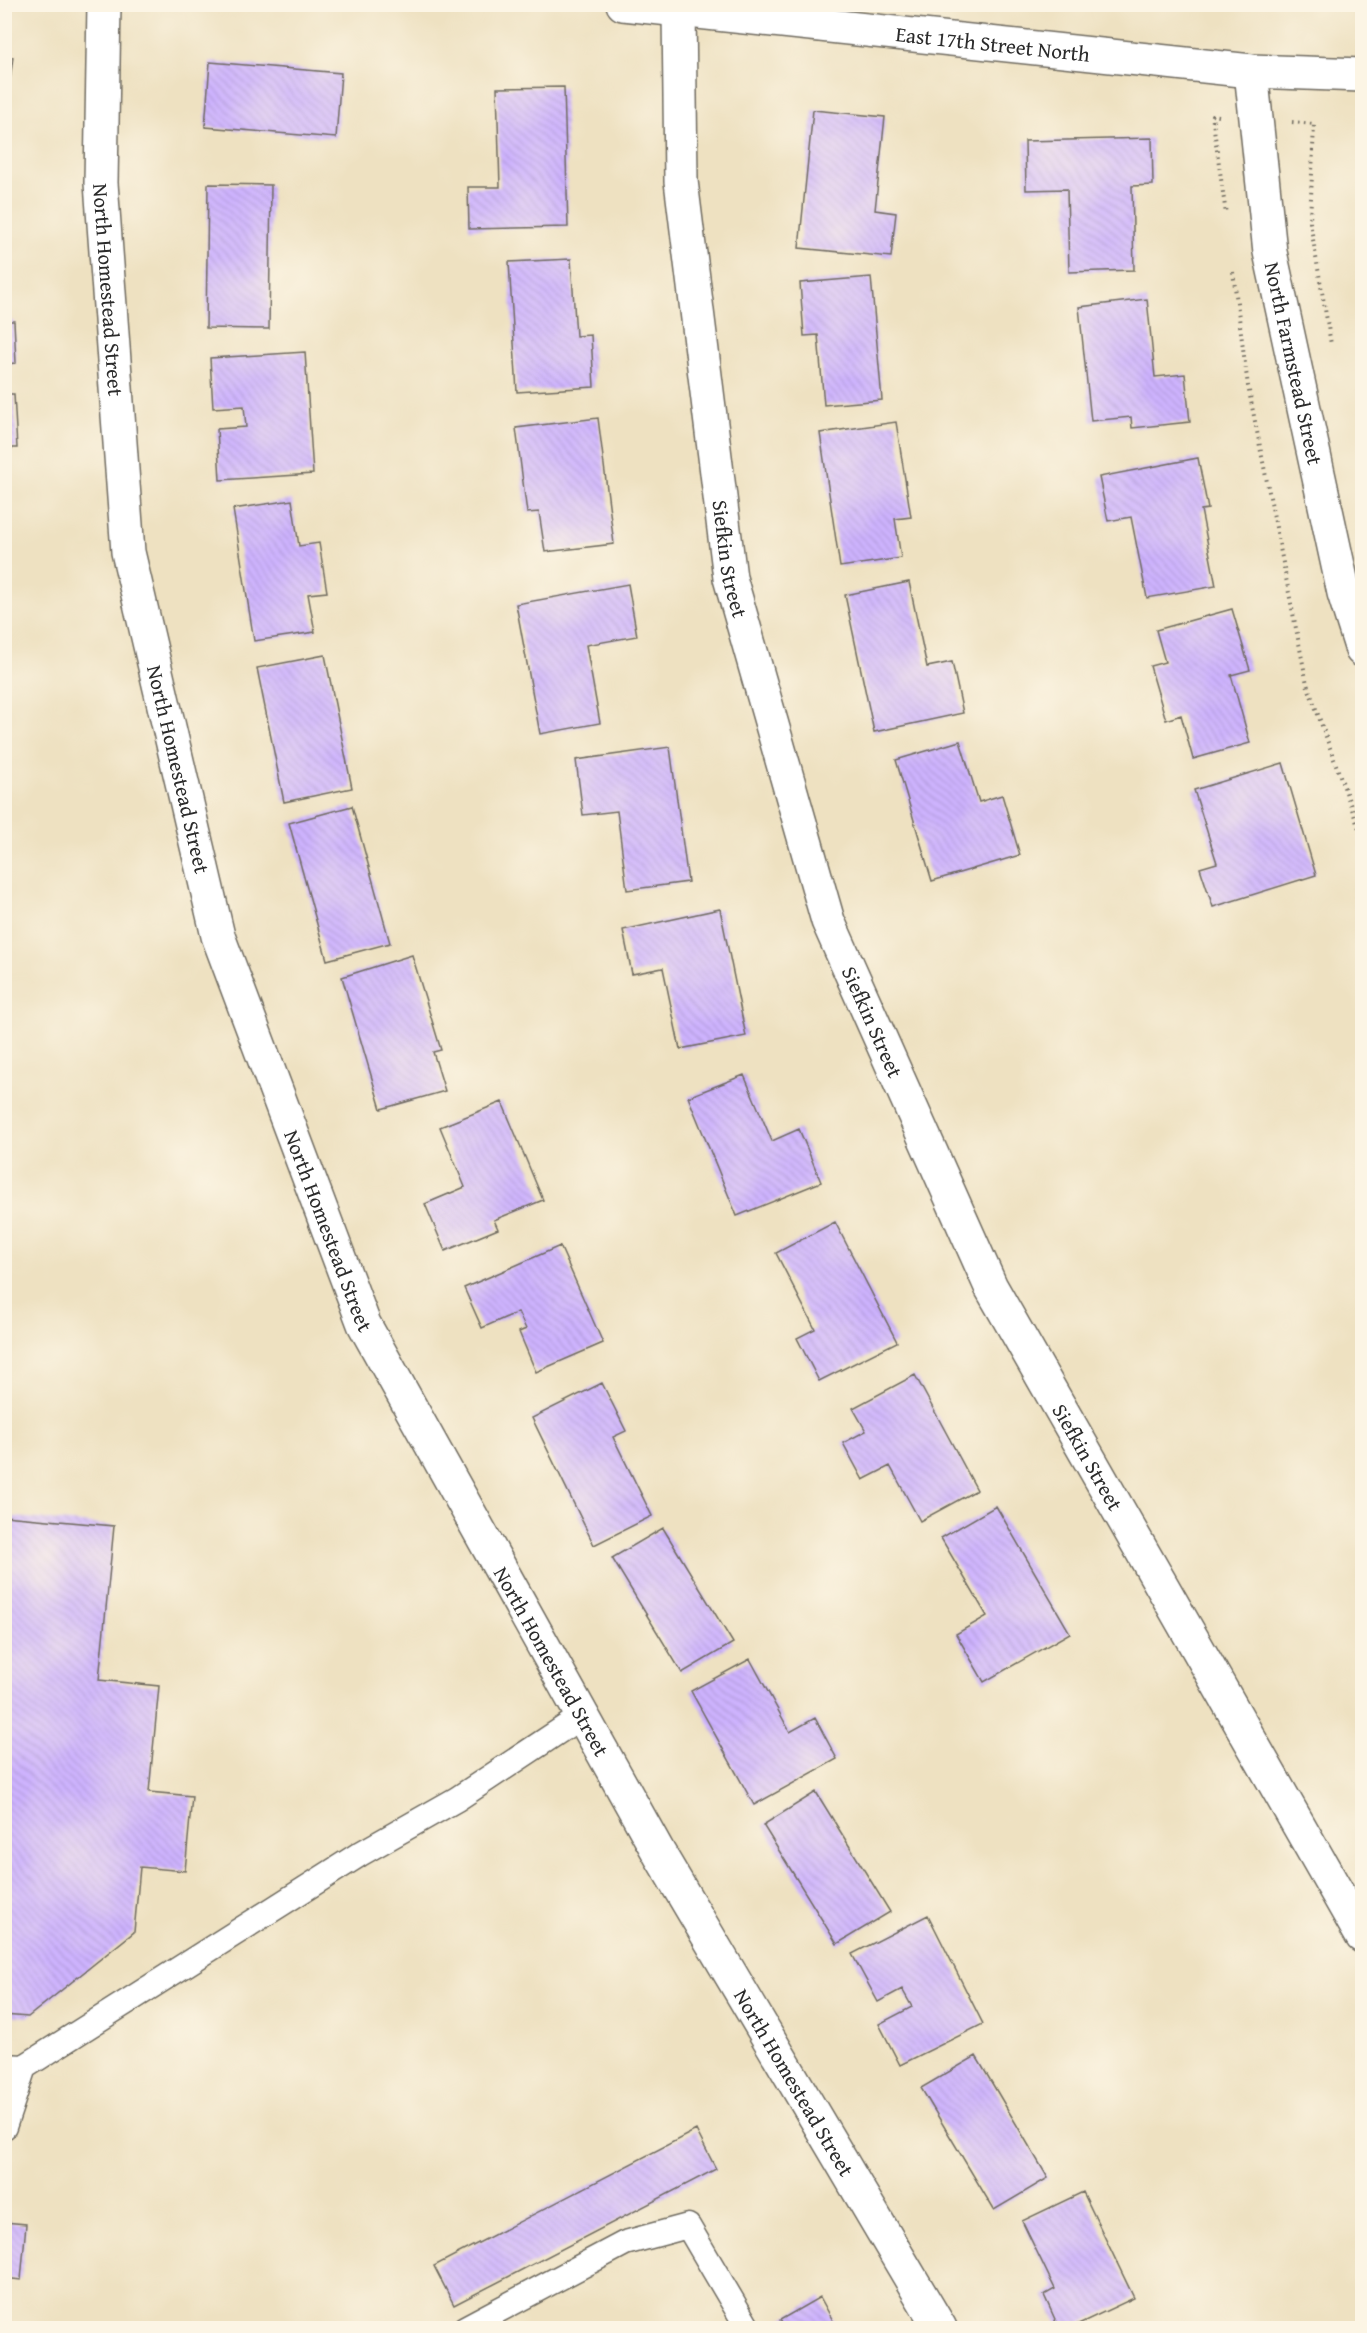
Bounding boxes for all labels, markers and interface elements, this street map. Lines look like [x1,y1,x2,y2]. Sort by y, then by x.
street label: East 17th Street North [894,18,1092,69]
street label: North Homestead Street [86,182,132,398]
street label: North Farmstead Street [1257,259,1331,468]
street label: Siefkin Street [705,498,756,622]
street label: North Homestead Street [139,662,218,877]
street label: Siefkin Street [834,961,911,1083]
street label: North Homestead Street [277,1125,381,1338]
street label: Siefkin Street [1045,1397,1131,1517]
street label: North Homestead Street [487,1561,618,1762]
street label: North Homestead Street [727,1983,862,2182]

